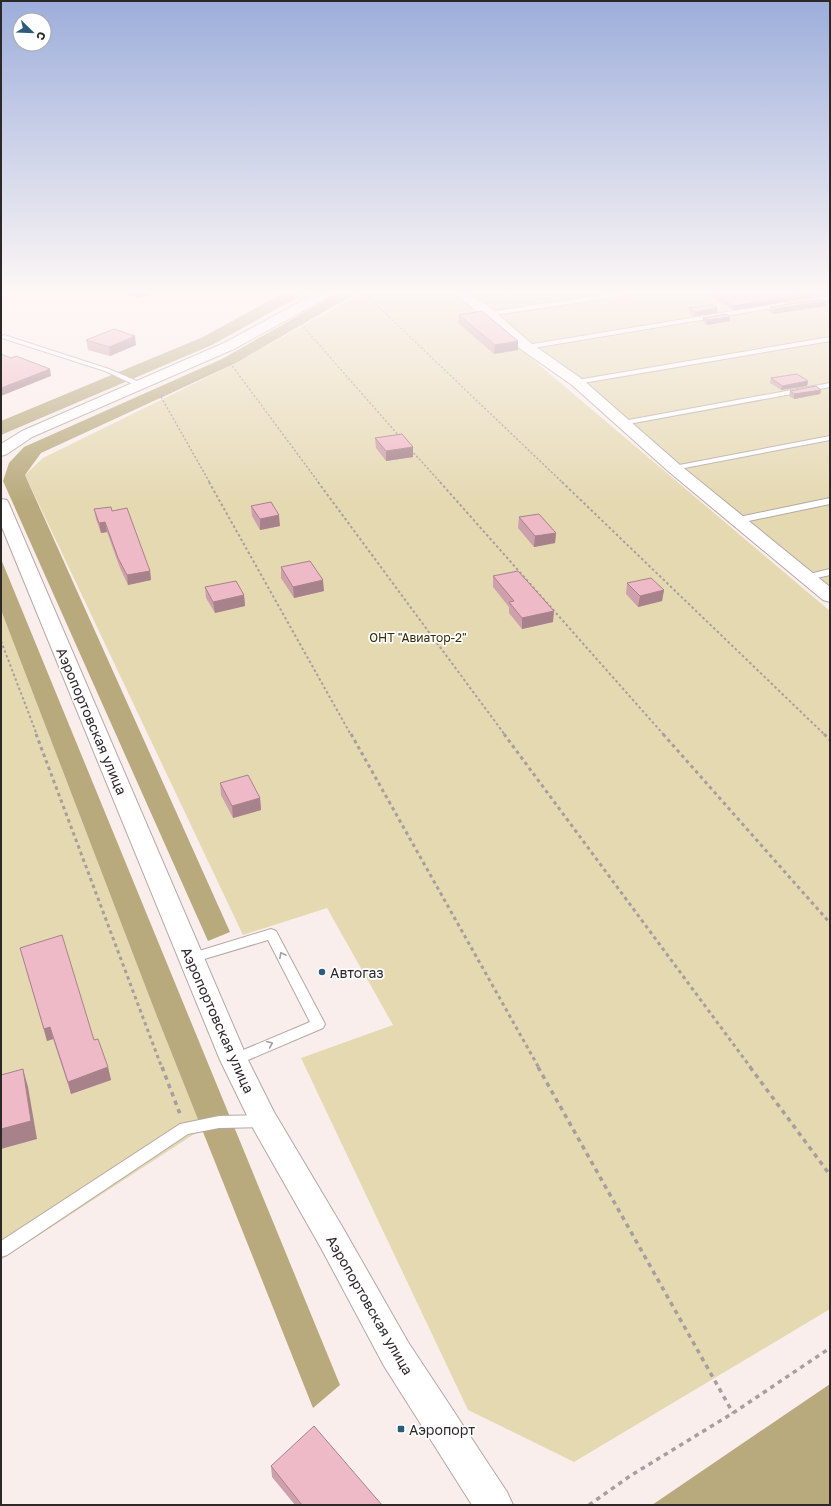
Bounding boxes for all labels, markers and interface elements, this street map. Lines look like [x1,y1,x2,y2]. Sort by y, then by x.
north arrow [12,12,52,52]
text: С [34,30,49,42]
park label: ОНТ "Авиатор-2" [369,630,467,645]
street label: Аэропортовская улица [53,645,131,797]
street label: Аэропортовская улица [178,944,258,1096]
one-way arrow [279,952,286,960]
place label: Автогаз [330,964,384,981]
marker: Автогаз [317,967,327,977]
one-way arrow [267,1041,274,1049]
street label: Аэропортовская улица [323,1232,417,1378]
place label: Аэропорт [409,1421,475,1438]
marker: Аэропорт [396,1424,406,1434]

